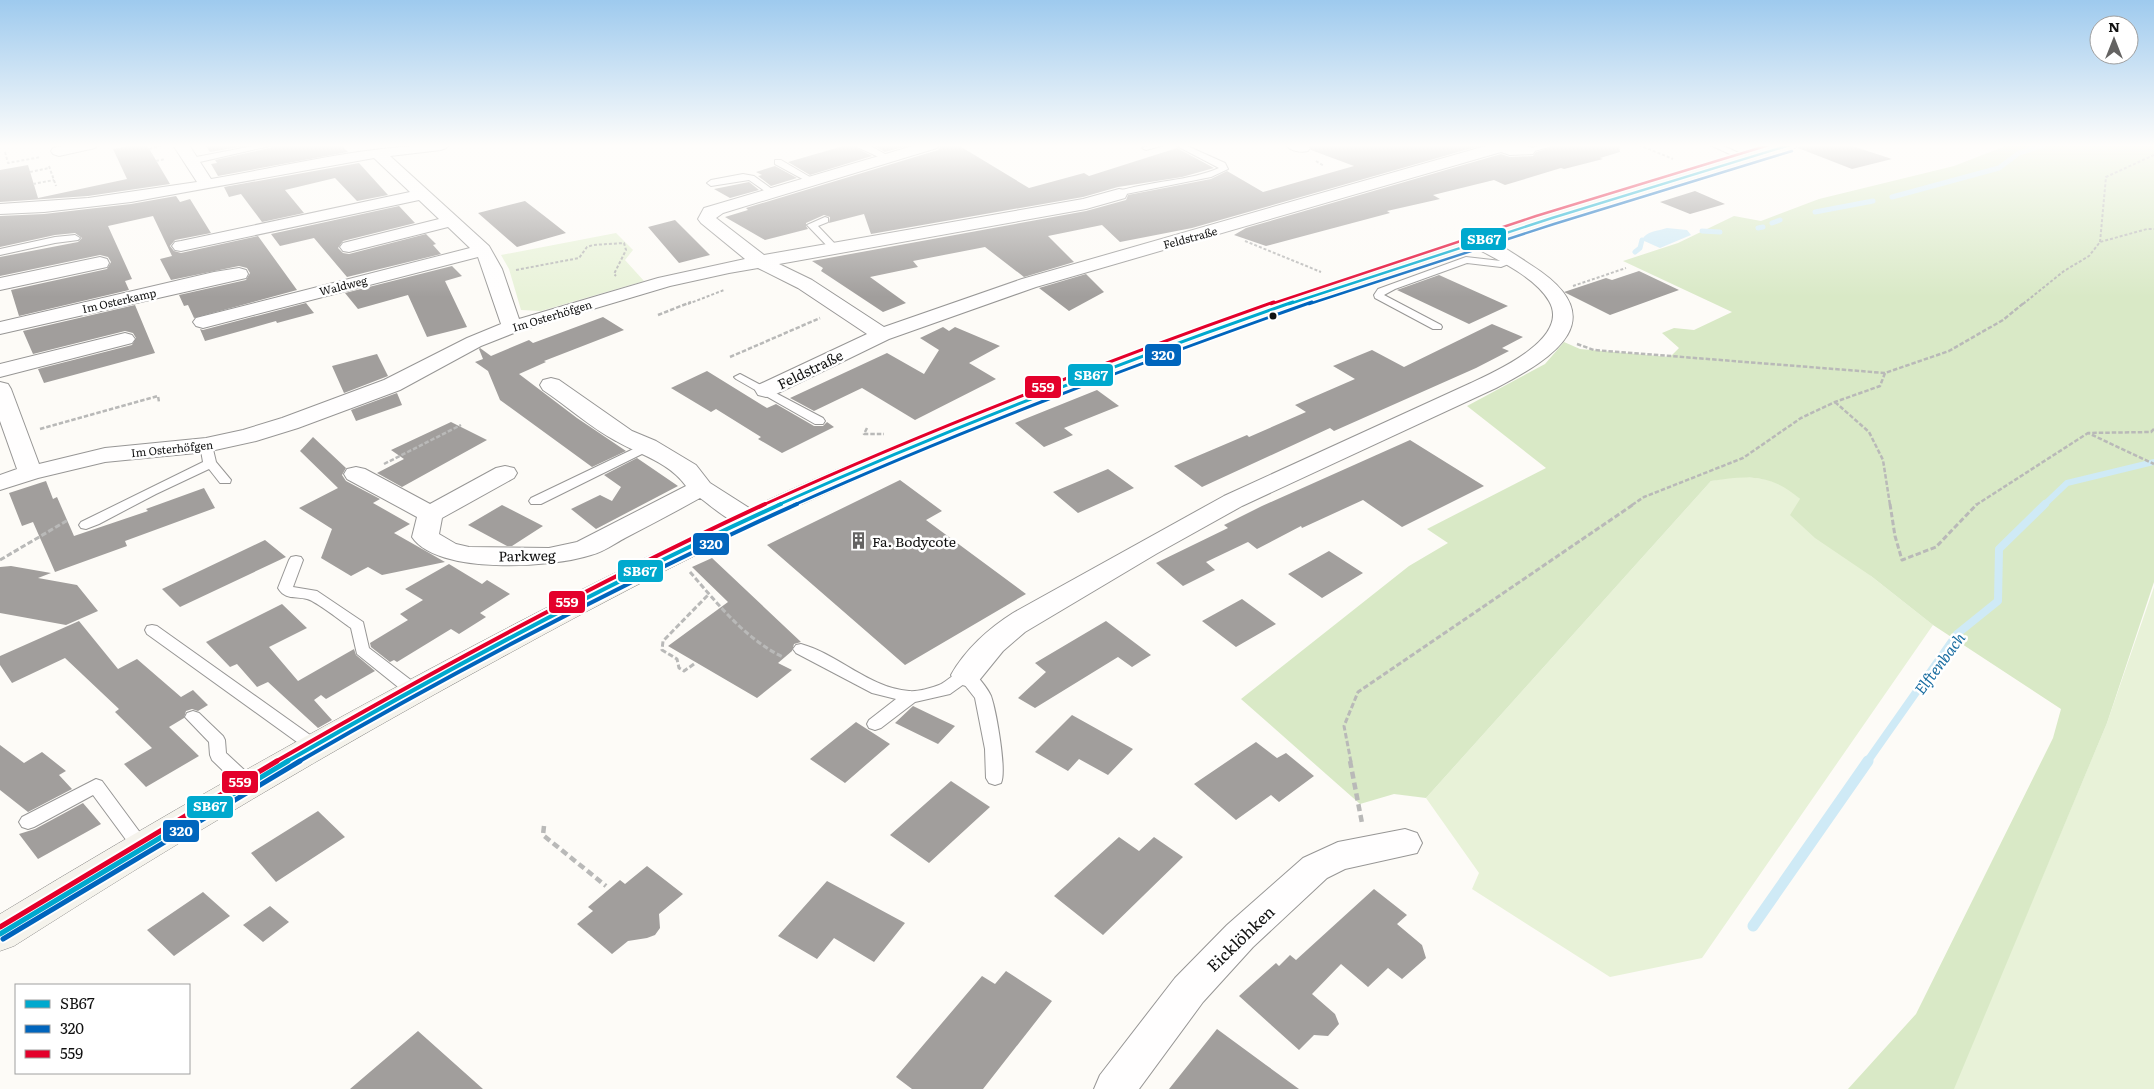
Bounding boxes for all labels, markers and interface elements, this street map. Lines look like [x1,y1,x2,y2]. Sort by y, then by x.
north arrow [2089,15,2139,65]
text: N [2108,16,2120,36]
street label: Feldstraße [1161,222,1219,252]
line badge: SB67 [1460,227,1507,251]
text: SB67 [1467,228,1501,248]
street label: Waldweg [317,271,370,299]
street label: Im Osterkamp [80,284,158,316]
street label: Im Osterhöfgen [510,295,594,335]
unlabelled marker [1268,311,1278,321]
line badge: 320 [1144,343,1182,367]
text: 320 [1151,344,1175,364]
street label: Feldstraße [774,345,846,393]
line badge: SB67 [1067,363,1114,387]
text: SB67 [1074,364,1108,384]
line badge: 559 [1024,375,1062,399]
text: 559 [1031,376,1055,396]
street label: Im Osterhöfgen [130,436,214,460]
building icon: Fa. Bodycote [848,531,868,551]
place label: Fa. Bodycote [872,531,956,551]
line badge: 320 [692,532,730,556]
text: 320 [699,533,723,553]
street label: Parkweg [498,544,556,565]
line badge: SB67 [617,559,664,583]
text: SB67 [623,560,657,580]
line badge: 559 [548,590,586,614]
text: 559 [555,591,579,611]
water label: Elftenbach [1908,627,1970,699]
line badge: 559 [221,770,259,794]
text: 559 [228,771,252,791]
line badge: SB67 [186,795,234,819]
text: SB67 [193,795,227,815]
line badge: 320 [162,819,200,843]
text: 320 [169,820,193,840]
street label: Eicklöhken [1201,899,1280,977]
legend [15,984,190,1074]
text: SB67 [60,991,95,1014]
text: 320 [60,1016,84,1039]
text: 559 [60,1041,83,1064]

